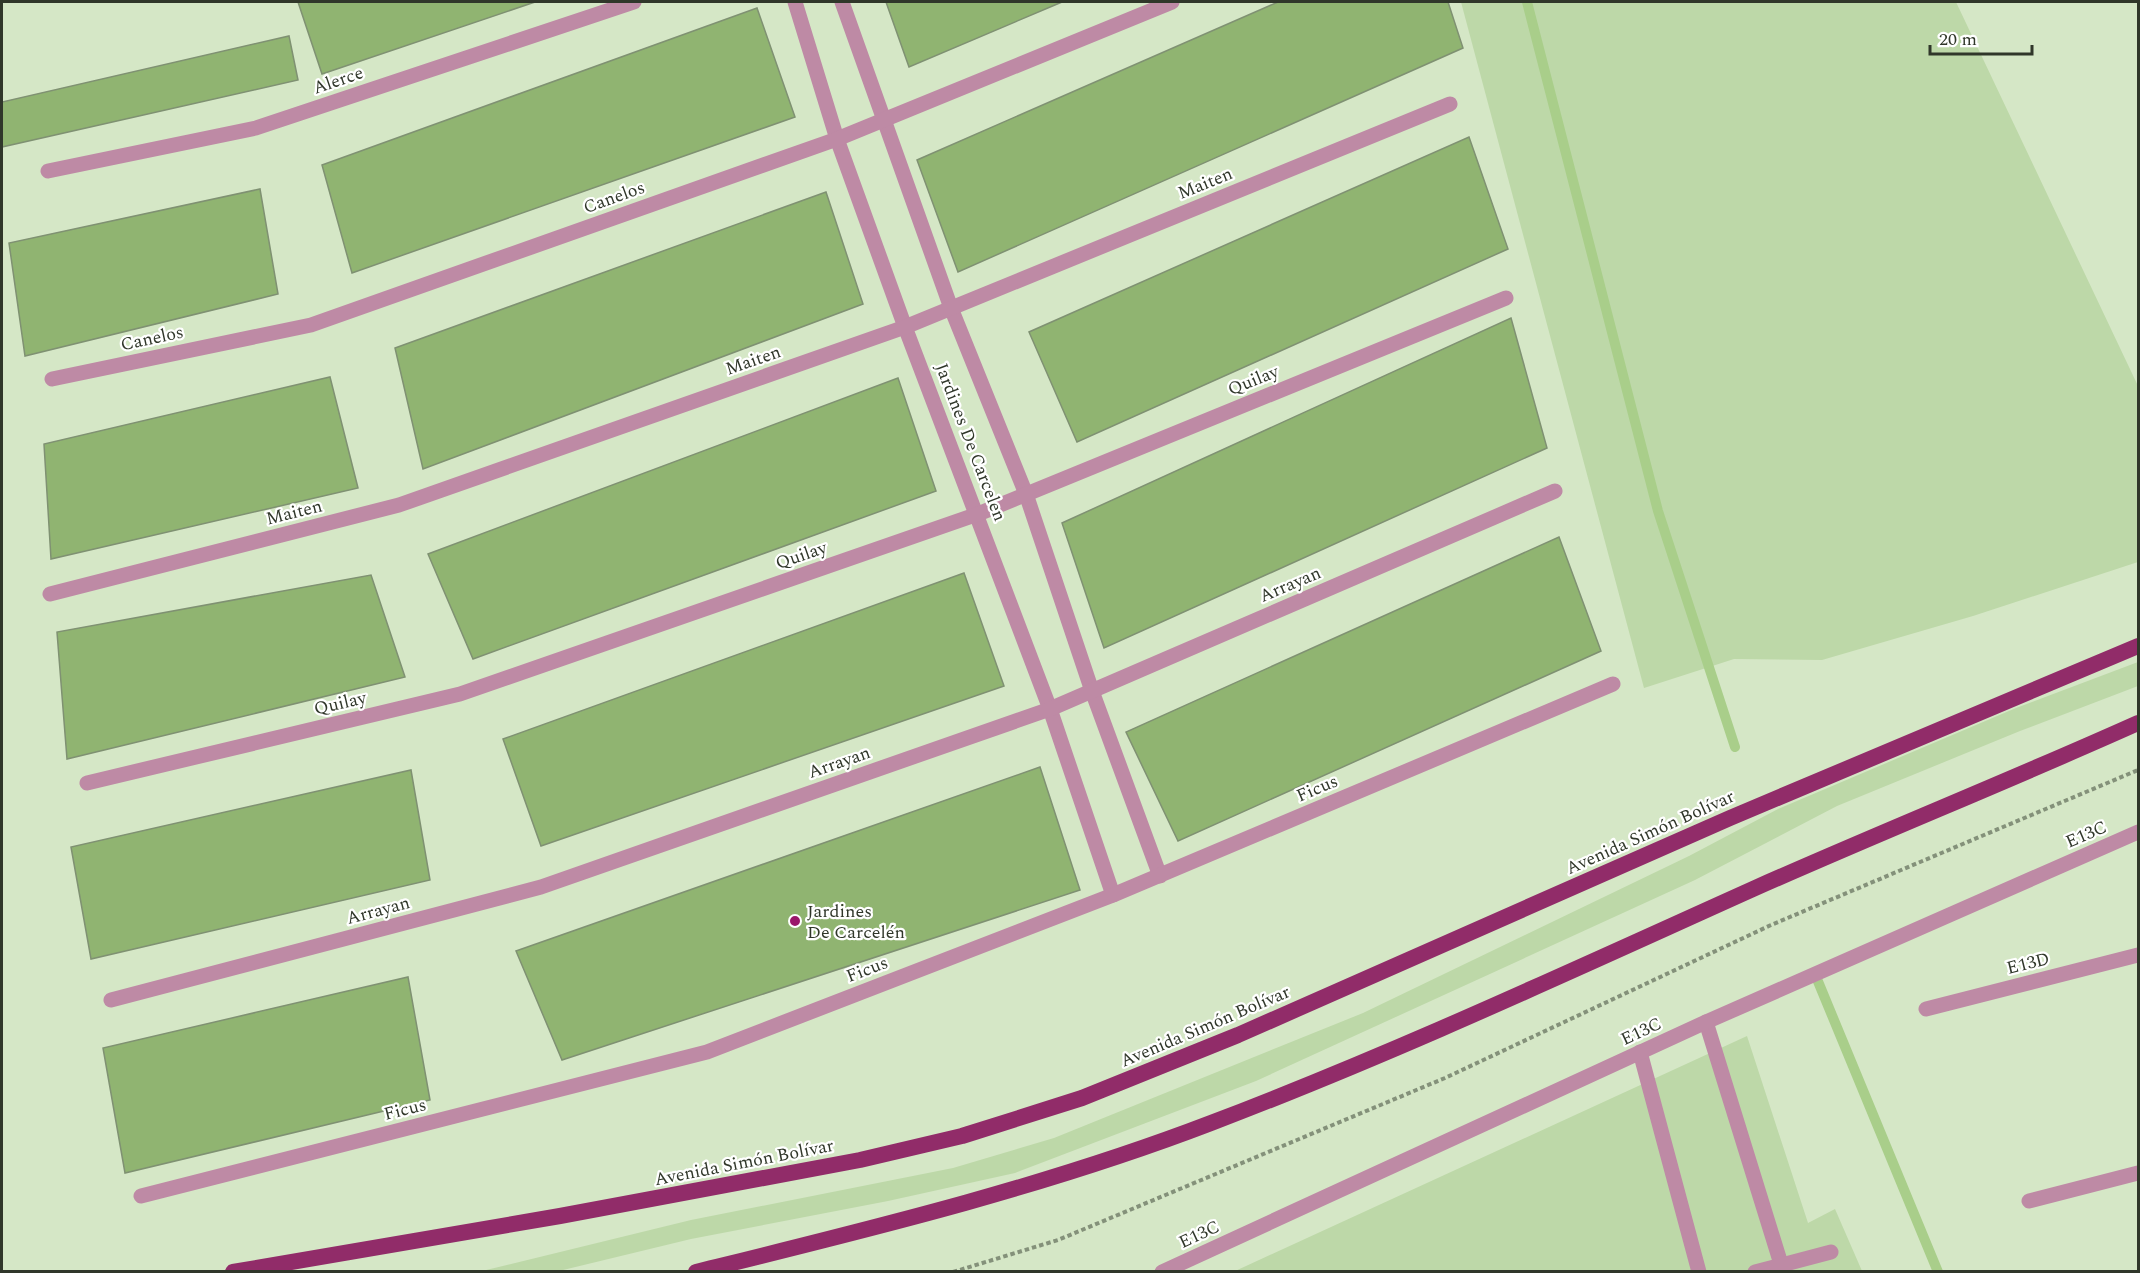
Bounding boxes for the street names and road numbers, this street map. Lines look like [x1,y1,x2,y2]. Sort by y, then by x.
street label: Alerce [309,59,367,102]
street label: Maiten [1174,160,1237,207]
street label: Canelos [580,174,649,221]
street label: Canelos [118,319,186,358]
street label: Maiten [722,338,785,383]
street label: Quilay [1224,358,1284,403]
street label: Jardines De Carcelen [928,359,1013,525]
street label: Maiten [263,492,325,533]
street label: Quilay [772,534,832,577]
street label: Arrayan [1255,559,1325,610]
street label: Quilay [311,684,370,723]
street label: Arrayan [804,739,874,786]
street label: Ficus [1292,768,1342,809]
street label: Avenida Simón Bolívar [1562,783,1739,882]
street label: E13C [2061,814,2111,855]
street label: Arrayan [343,889,413,932]
street label: E13D [2004,945,2053,982]
street label: Ficus [842,949,892,990]
street label: Avenida Simón Bolívar [1116,978,1294,1074]
street label: E13C [1616,1010,1666,1053]
street label: Ficus [381,1091,429,1128]
street label: Avenida Simón Bolívar [652,1132,836,1193]
street label: E13C [1174,1213,1224,1256]

